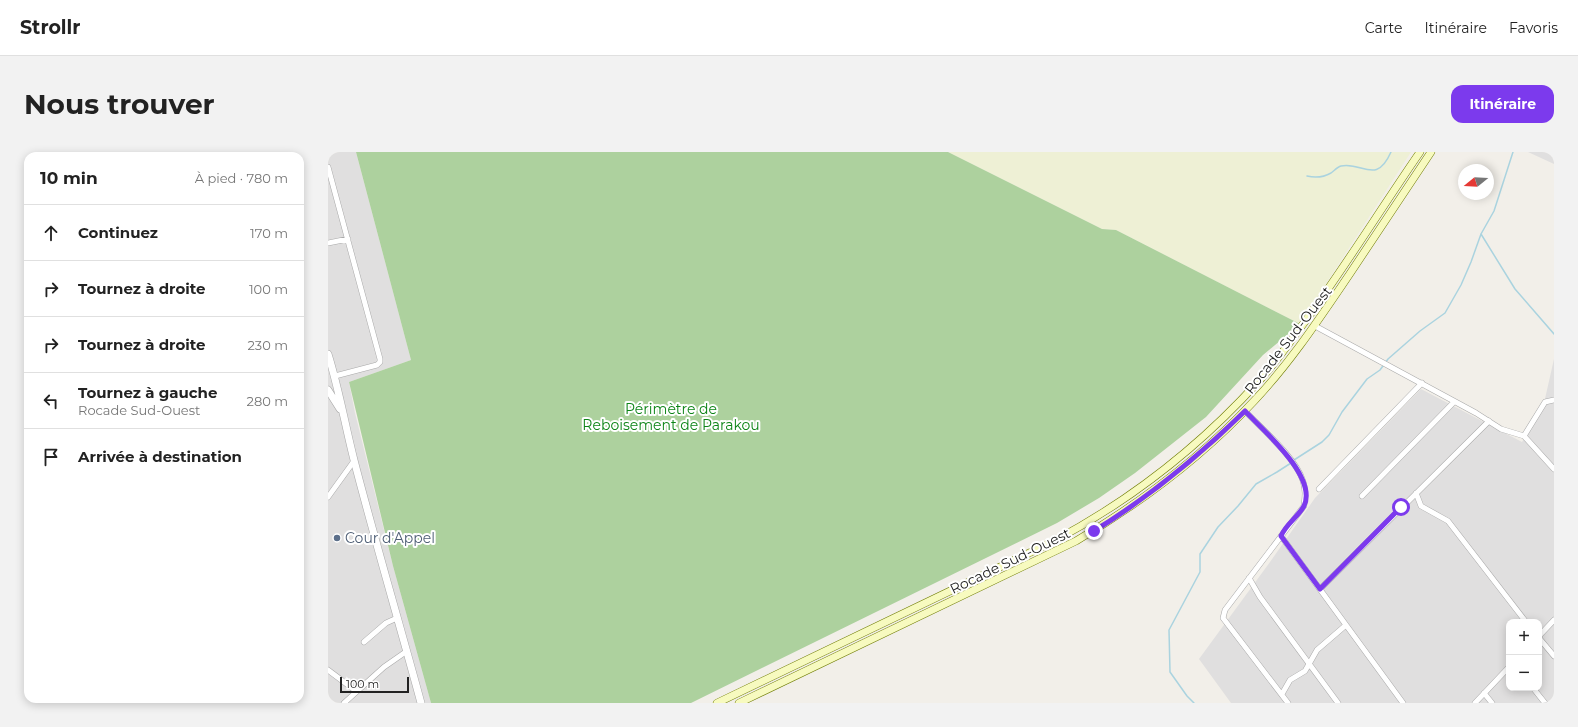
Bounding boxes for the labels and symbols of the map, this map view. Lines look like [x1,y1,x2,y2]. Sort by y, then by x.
north arrow [1458,164,1494,200]
street label: Rocade Sud-Ouest [1240,282,1336,397]
park label: Périmètre de Reboisement de Parakou [582,400,760,434]
route start [1392,498,1410,516]
route end [1085,522,1103,540]
street label: Rocade Sud-Ouest [947,524,1073,598]
place label: Cour d'Appel [345,529,435,547]
marker: Cour d'Appel [332,533,342,543]
scale bar [340,675,409,694]

